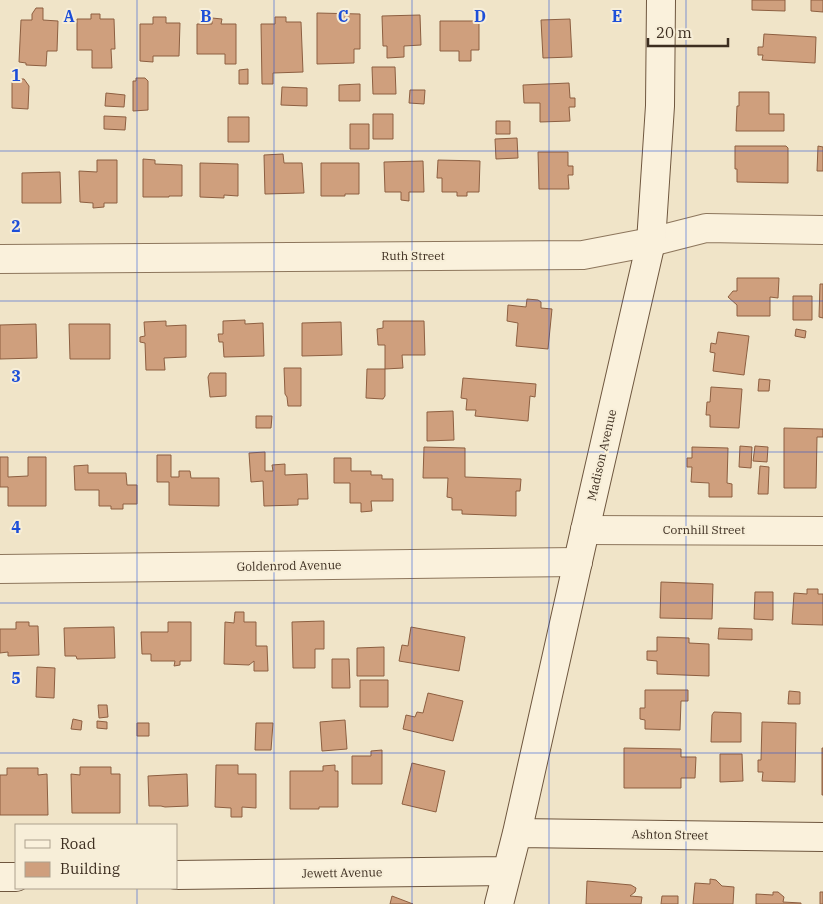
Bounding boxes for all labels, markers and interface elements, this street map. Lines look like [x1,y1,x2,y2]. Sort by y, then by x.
text: A [63,6,75,26]
text: B [200,6,212,26]
text: C [338,6,348,26]
text: D [474,6,486,26]
text: E [612,6,622,26]
scale bar [648,15,728,47]
text: 20 m [656,23,692,42]
text: 1 [11,65,21,85]
text: 2 [11,216,21,236]
street label: Ruth Street [381,248,445,263]
text: 3 [11,366,21,386]
street label: Madison Avenue [584,408,619,502]
text: 4 [11,517,21,537]
street label: Cornhill Street [663,522,745,537]
street label: Goldenrod Avenue [236,557,342,574]
text: 5 [11,668,21,688]
legend [15,824,178,889]
street label: Ashton Street [632,826,709,843]
text: Road [60,834,96,853]
text: Building [60,859,120,878]
street label: Jewett Avenue [301,864,383,881]

